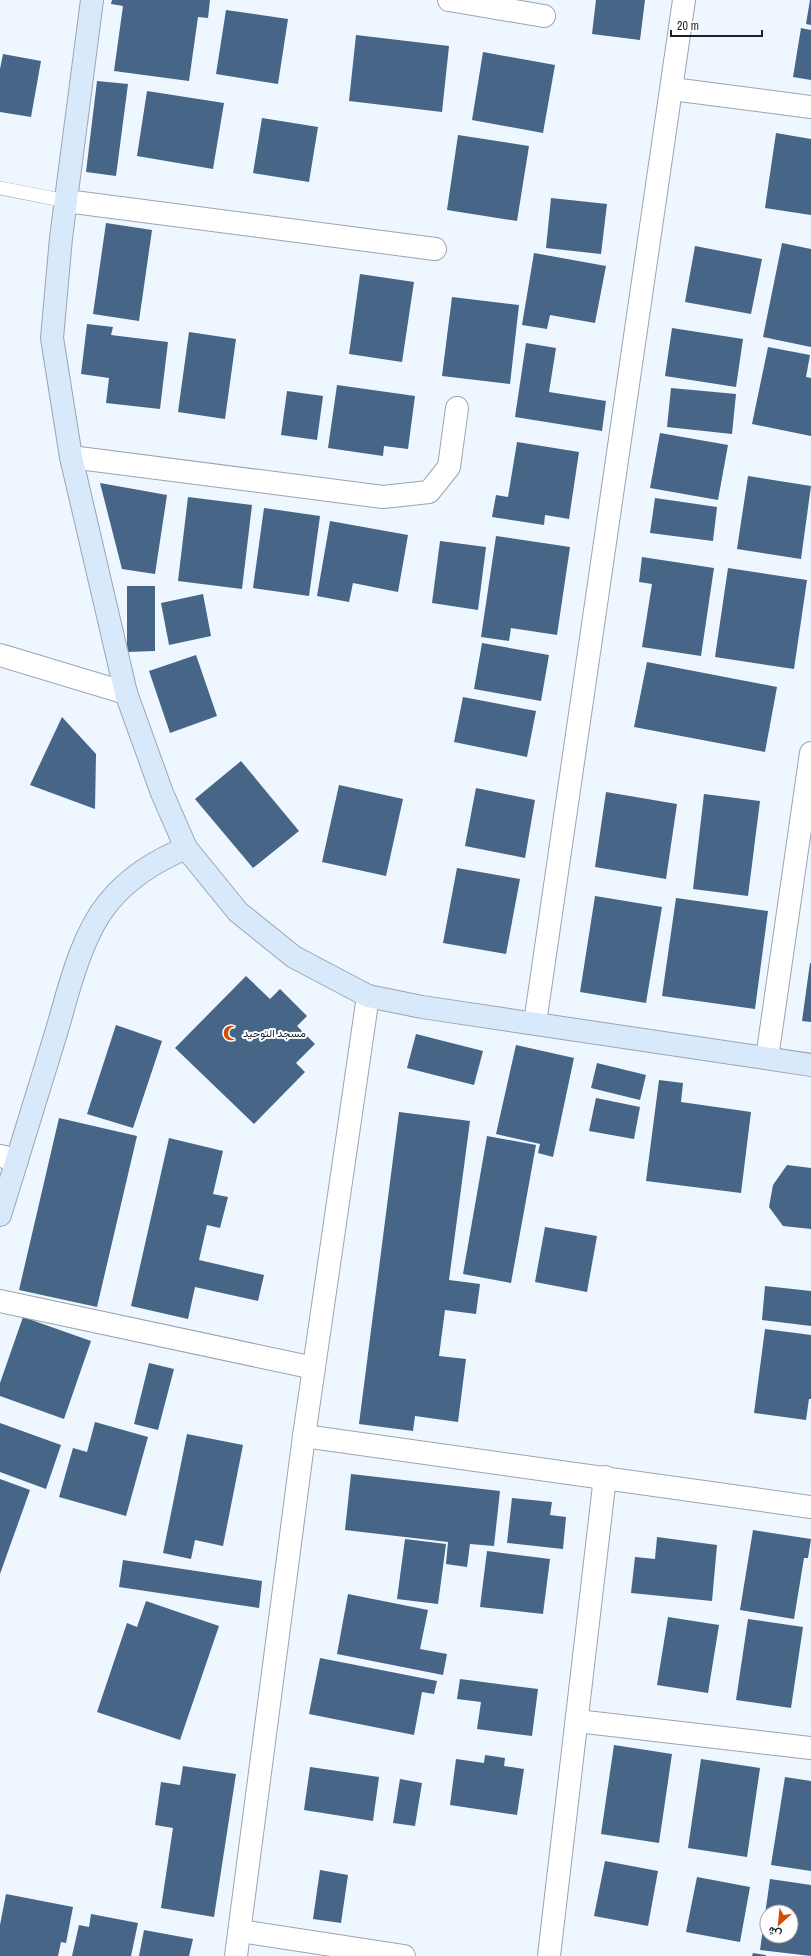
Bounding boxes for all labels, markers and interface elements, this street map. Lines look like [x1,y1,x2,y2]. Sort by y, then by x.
scale bar [671,12,762,38]
text: 20 m [677,18,699,34]
mosque icon: مسجد التوحيد [222,1024,240,1042]
place label: مسجد التوحيد [243,1026,306,1040]
north arrow [759,1904,799,1944]
text: ش [765,1924,784,1942]

